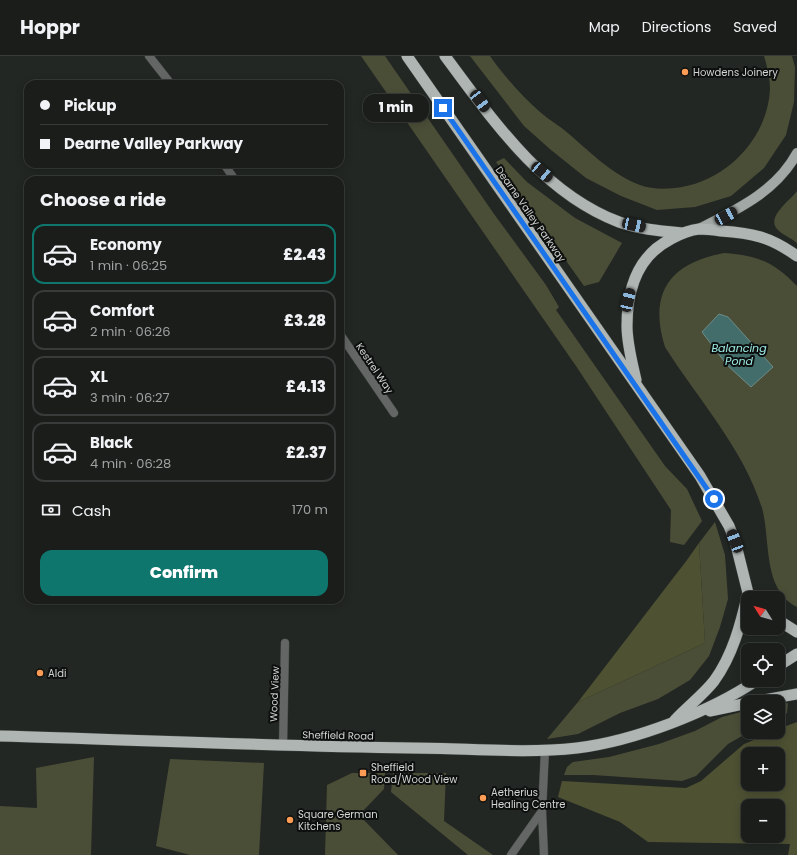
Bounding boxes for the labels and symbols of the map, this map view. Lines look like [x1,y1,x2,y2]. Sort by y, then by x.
place label: Howdens Joinery [693,65,778,80]
marker: Howdens Joinery [680,67,690,77]
car [468,88,492,114]
callout: 1 min [363,94,429,122]
route end [434,99,452,117]
car [529,160,555,184]
street label: Dearne Valley Parkway [492,163,570,266]
car [713,205,739,227]
car [621,217,647,233]
car [619,287,637,313]
street label: Kestrel Way [352,340,397,397]
water label: Balancing Pond [711,340,767,369]
route start [705,490,723,508]
car [725,528,745,554]
north arrow [741,591,785,635]
street label: Wood View [266,665,283,722]
place label: Aldi [48,666,66,681]
marker: Aldi [35,668,45,678]
street label: Sheffield Road [302,727,374,744]
place label: Sheffield Road/Wood View [371,760,458,787]
marker: Sheffield Road/Wood View [358,768,368,778]
place label: Aetherius Healing Centre [491,785,566,812]
marker: Aetherius Healing Centre [478,793,488,803]
place label: Square German Kitchens [298,807,378,834]
marker: Square German Kitchens [285,815,295,825]

